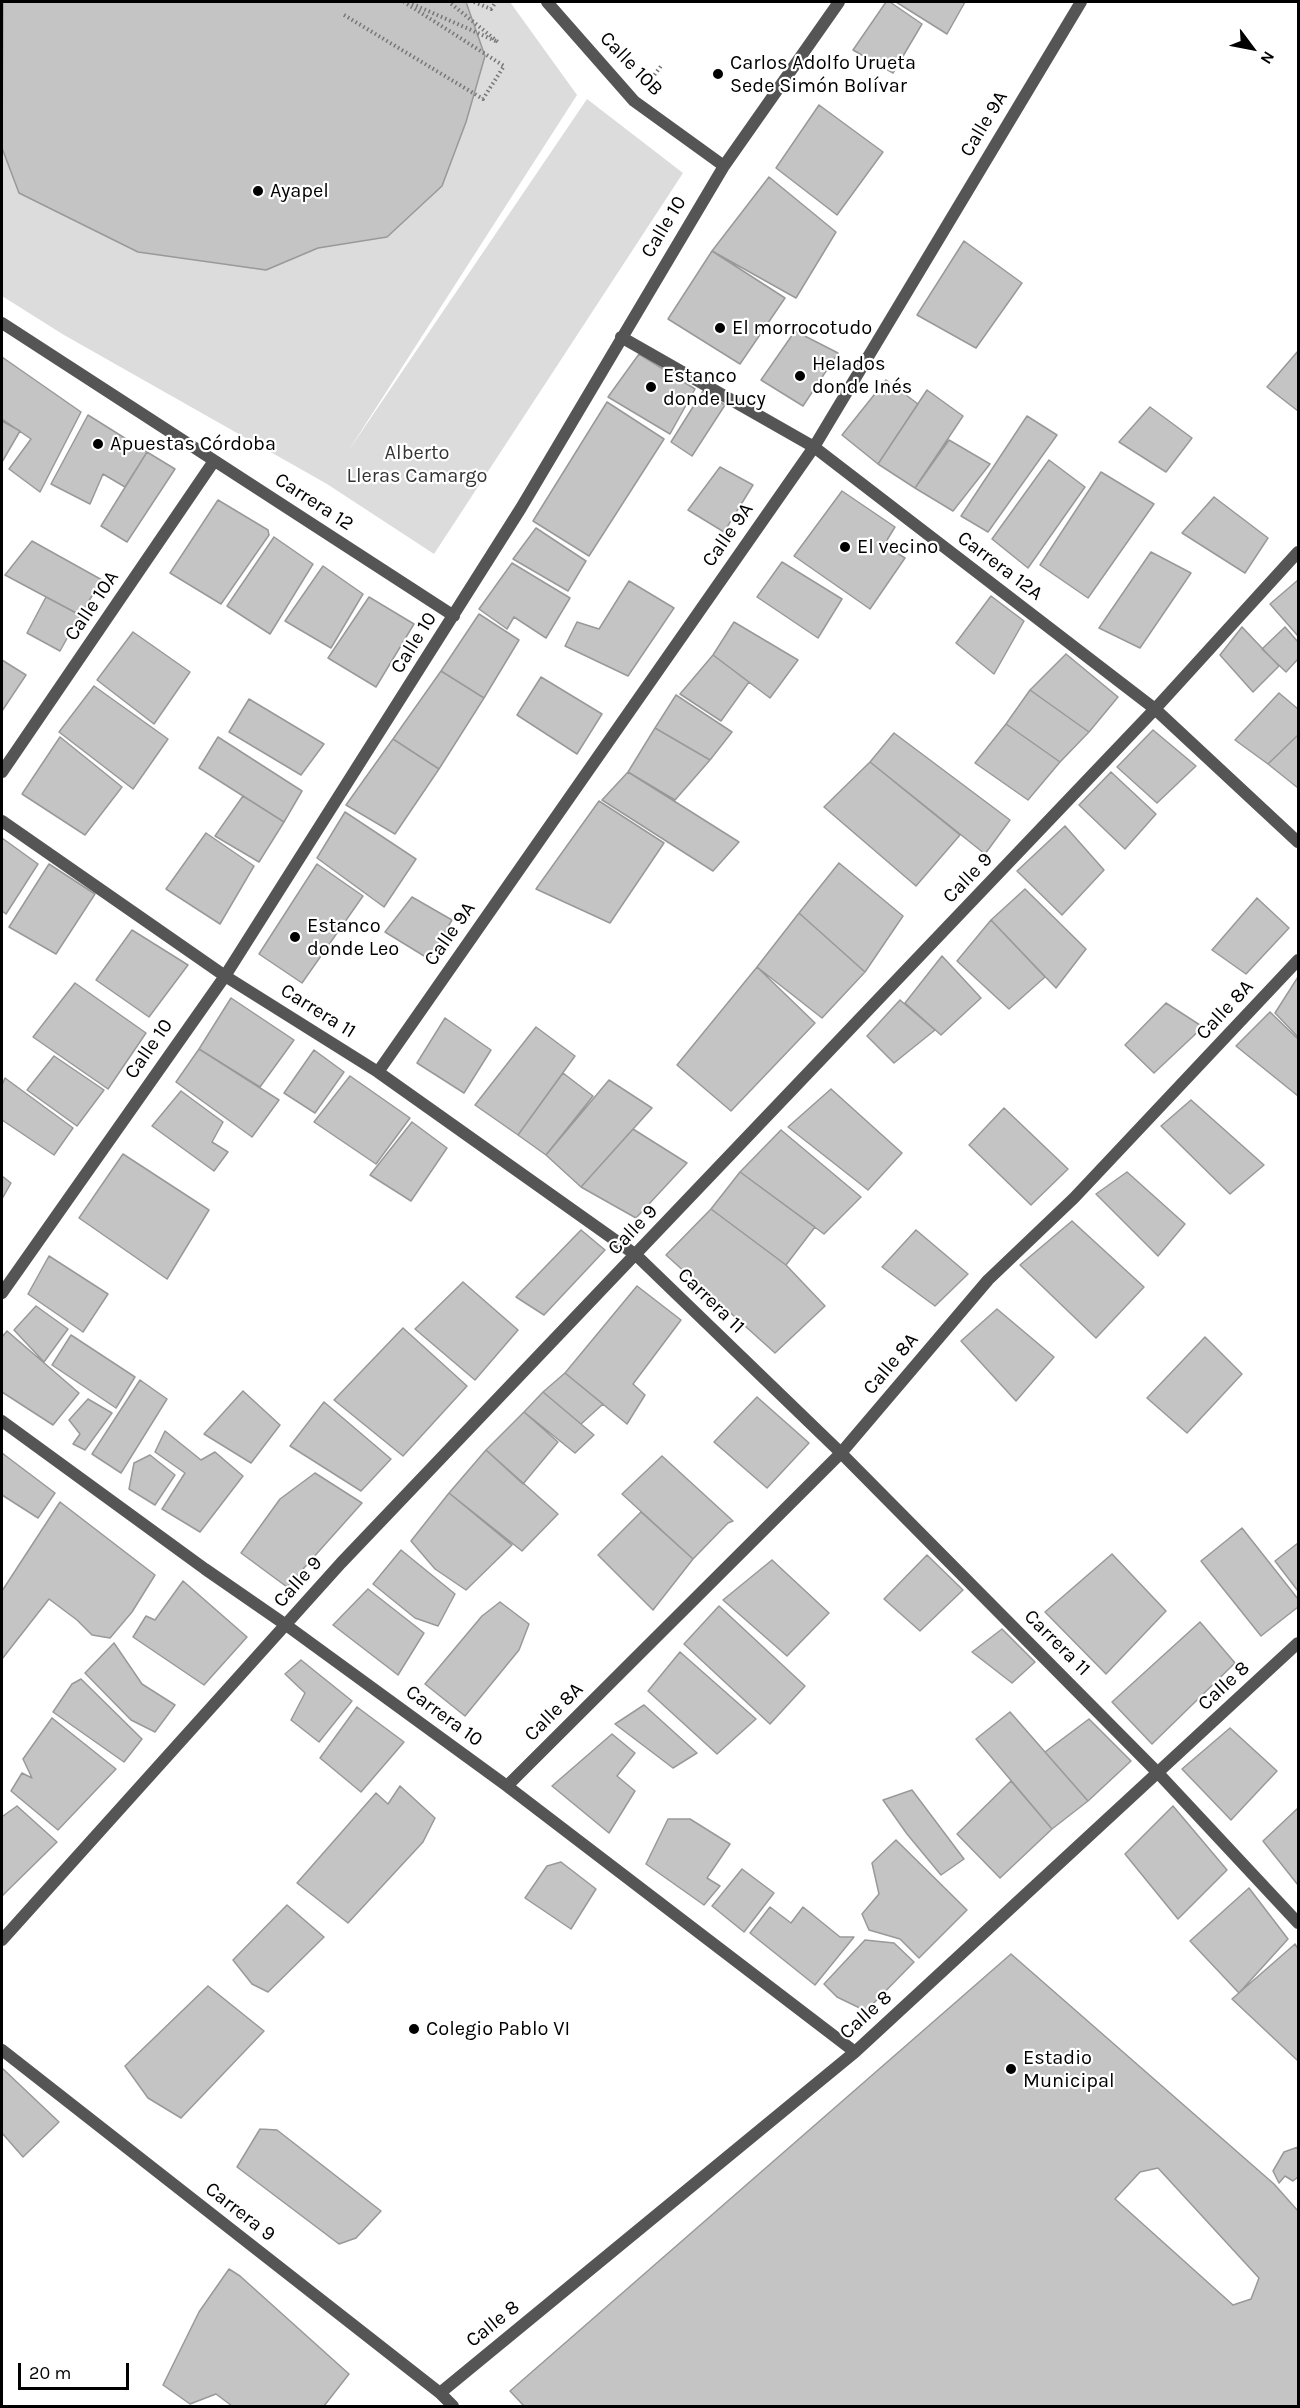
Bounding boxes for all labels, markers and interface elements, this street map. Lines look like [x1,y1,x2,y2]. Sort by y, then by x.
north arrow [1222,18,1282,78]
street label: Calle 10B [594,27,668,101]
text: N [1257,48,1279,68]
place label: Carlos Adolfo Urueta Sede Simón Bolívar [730,51,916,98]
marker: Carlos Adolfo Urueta Sede Simón Bolívar [711,67,725,81]
street label: Calle 9A [955,87,1013,161]
place label: Ayapel [270,179,329,203]
marker: Ayapel [251,184,265,198]
street label: Calle 10 [636,192,692,262]
place label: El morrocotudo [732,316,872,340]
marker: El morrocotudo [713,321,727,335]
place label: Helados donde Inés [812,352,912,399]
place label: Estanco donde Lucy [663,364,766,411]
marker: Helados donde Inés [793,369,807,383]
marker: Estanco donde Lucy [644,380,658,394]
place label: Apuestas Córdoba [110,432,276,456]
marker: Apuestas Córdoba [91,437,105,451]
park label: Alberto Lleras Camargo [347,441,487,488]
street label: Carrera 12 [270,468,358,536]
street label: Calle 9A [697,498,759,572]
street label: Carrera 12A [953,526,1047,606]
place label: El vecino [857,535,938,559]
marker: El vecino [838,540,852,554]
street label: Calle 10A [60,566,124,646]
street label: Calle 10 [386,608,442,678]
street label: Calle 9 [938,848,998,908]
street label: Calle 9A [419,897,481,971]
place label: Estanco donde Leo [307,914,399,961]
marker: Estanco donde Leo [288,930,302,944]
street label: Calle 8A [1191,975,1259,1045]
street label: Carrera 11 [276,979,360,1043]
street label: Calle 10 [120,1014,178,1084]
street label: Calle 9 [603,1200,663,1260]
street label: Carrera 11 [672,1263,750,1339]
street label: Calle 8A [858,1328,924,1400]
street label: Calle 9 [269,1551,327,1613]
street label: Carrera 11 [1019,1605,1095,1681]
street label: Calle 8 [1193,1656,1255,1716]
street label: Calle 8A [520,1678,588,1746]
street label: Carrera 10 [401,1680,487,1752]
street label: Calle 8 [835,1985,897,2045]
place label: Colegio Pablo VI [426,2017,570,2041]
marker: Colegio Pablo VI [407,2022,421,2036]
place label: Estadio Municipal [1023,2046,1115,2093]
marker: Estadio Municipal [1004,2062,1018,2076]
street label: Carrera 9 [200,2177,280,2247]
street label: Calle 8 [461,2295,525,2353]
scale bar [21,2351,132,2389]
text: 20 m [29,2362,71,2384]

